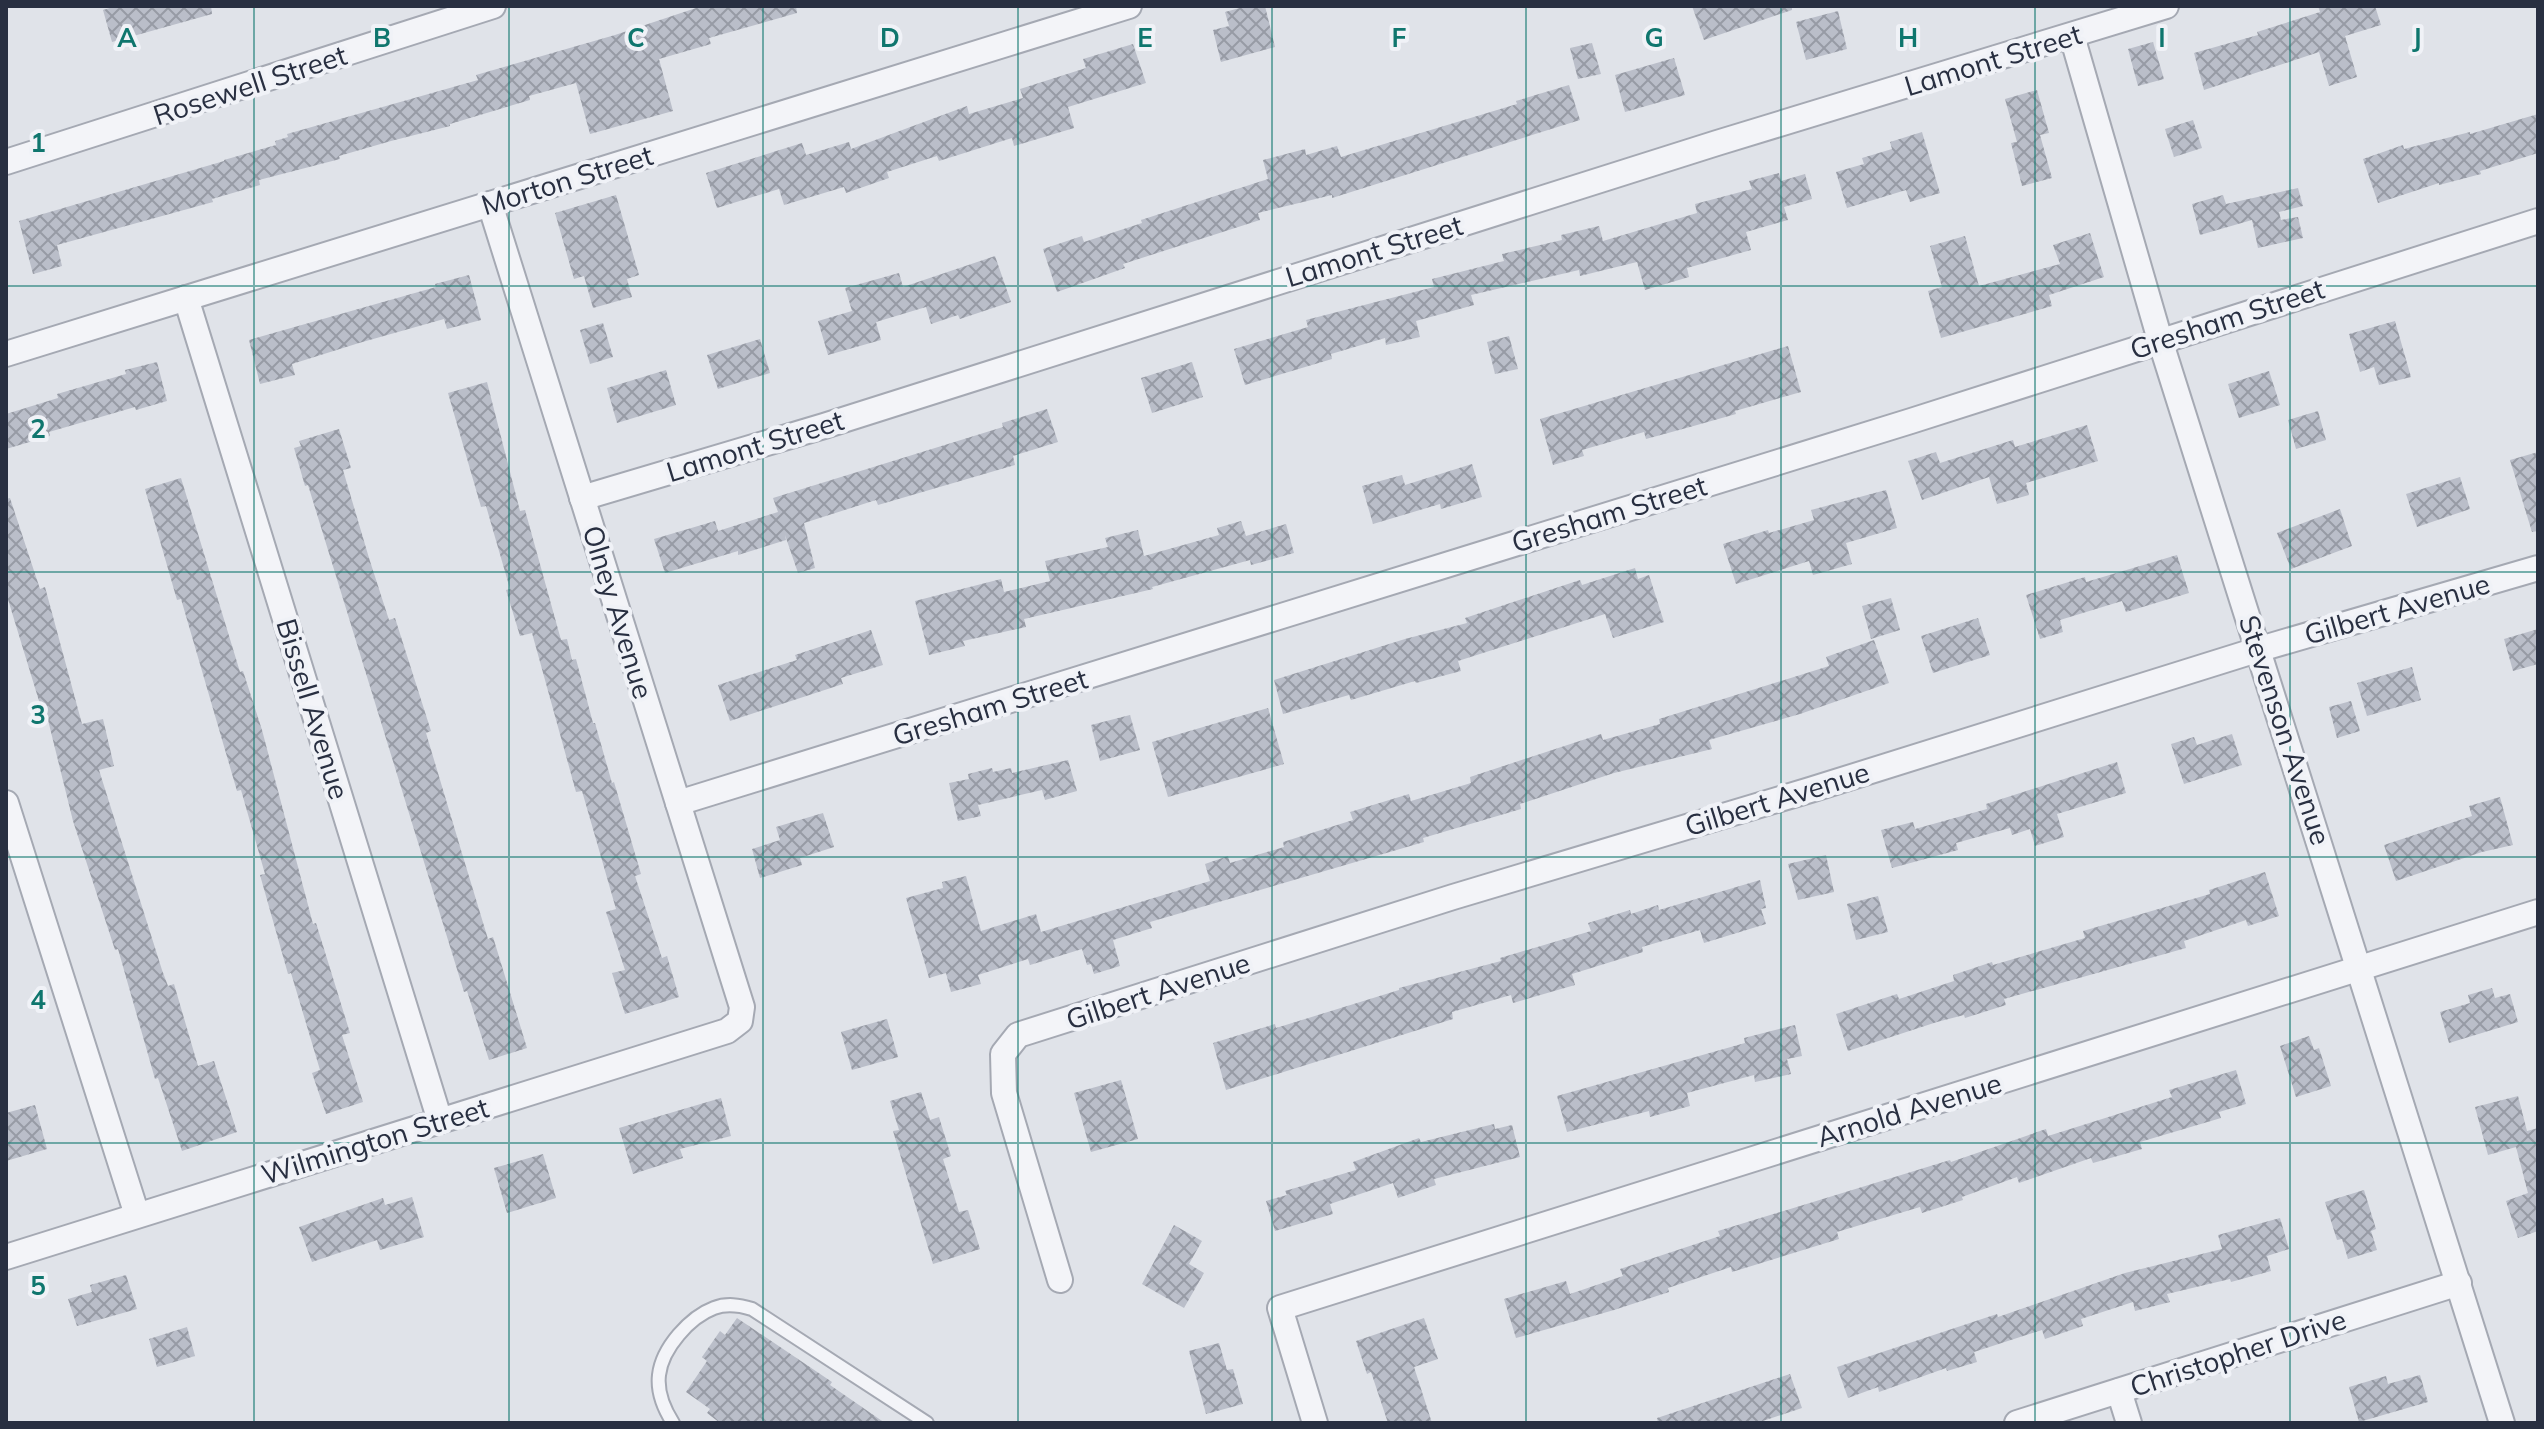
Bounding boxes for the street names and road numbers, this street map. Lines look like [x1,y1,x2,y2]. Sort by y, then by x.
street label: Lamont Street [1900,16,2086,103]
street label: Rosewell Street [149,37,351,132]
street label: Morton Street [477,137,657,222]
street label: Lamont Street [1281,207,1467,294]
street label: Gresham Street [2125,271,2329,366]
street label: Lamont Street [662,402,848,489]
street label: Gresham Street [1507,467,1711,560]
street label: Olney Avenue [576,521,661,703]
street label: Gilbert Avenue [2300,565,2494,652]
street label: Stevenson Avenue [2232,611,2339,849]
street label: Bissell Avenue [269,614,358,803]
street label: Gresham Street [888,660,1092,753]
street label: Gilbert Avenue [1680,754,1873,843]
street label: Gilbert Avenue [1061,944,1254,1037]
street label: Arnold Avenue [1812,1065,2006,1154]
street label: Wilmington Street [257,1089,493,1192]
street label: Christopher Drive [2125,1301,2350,1404]

